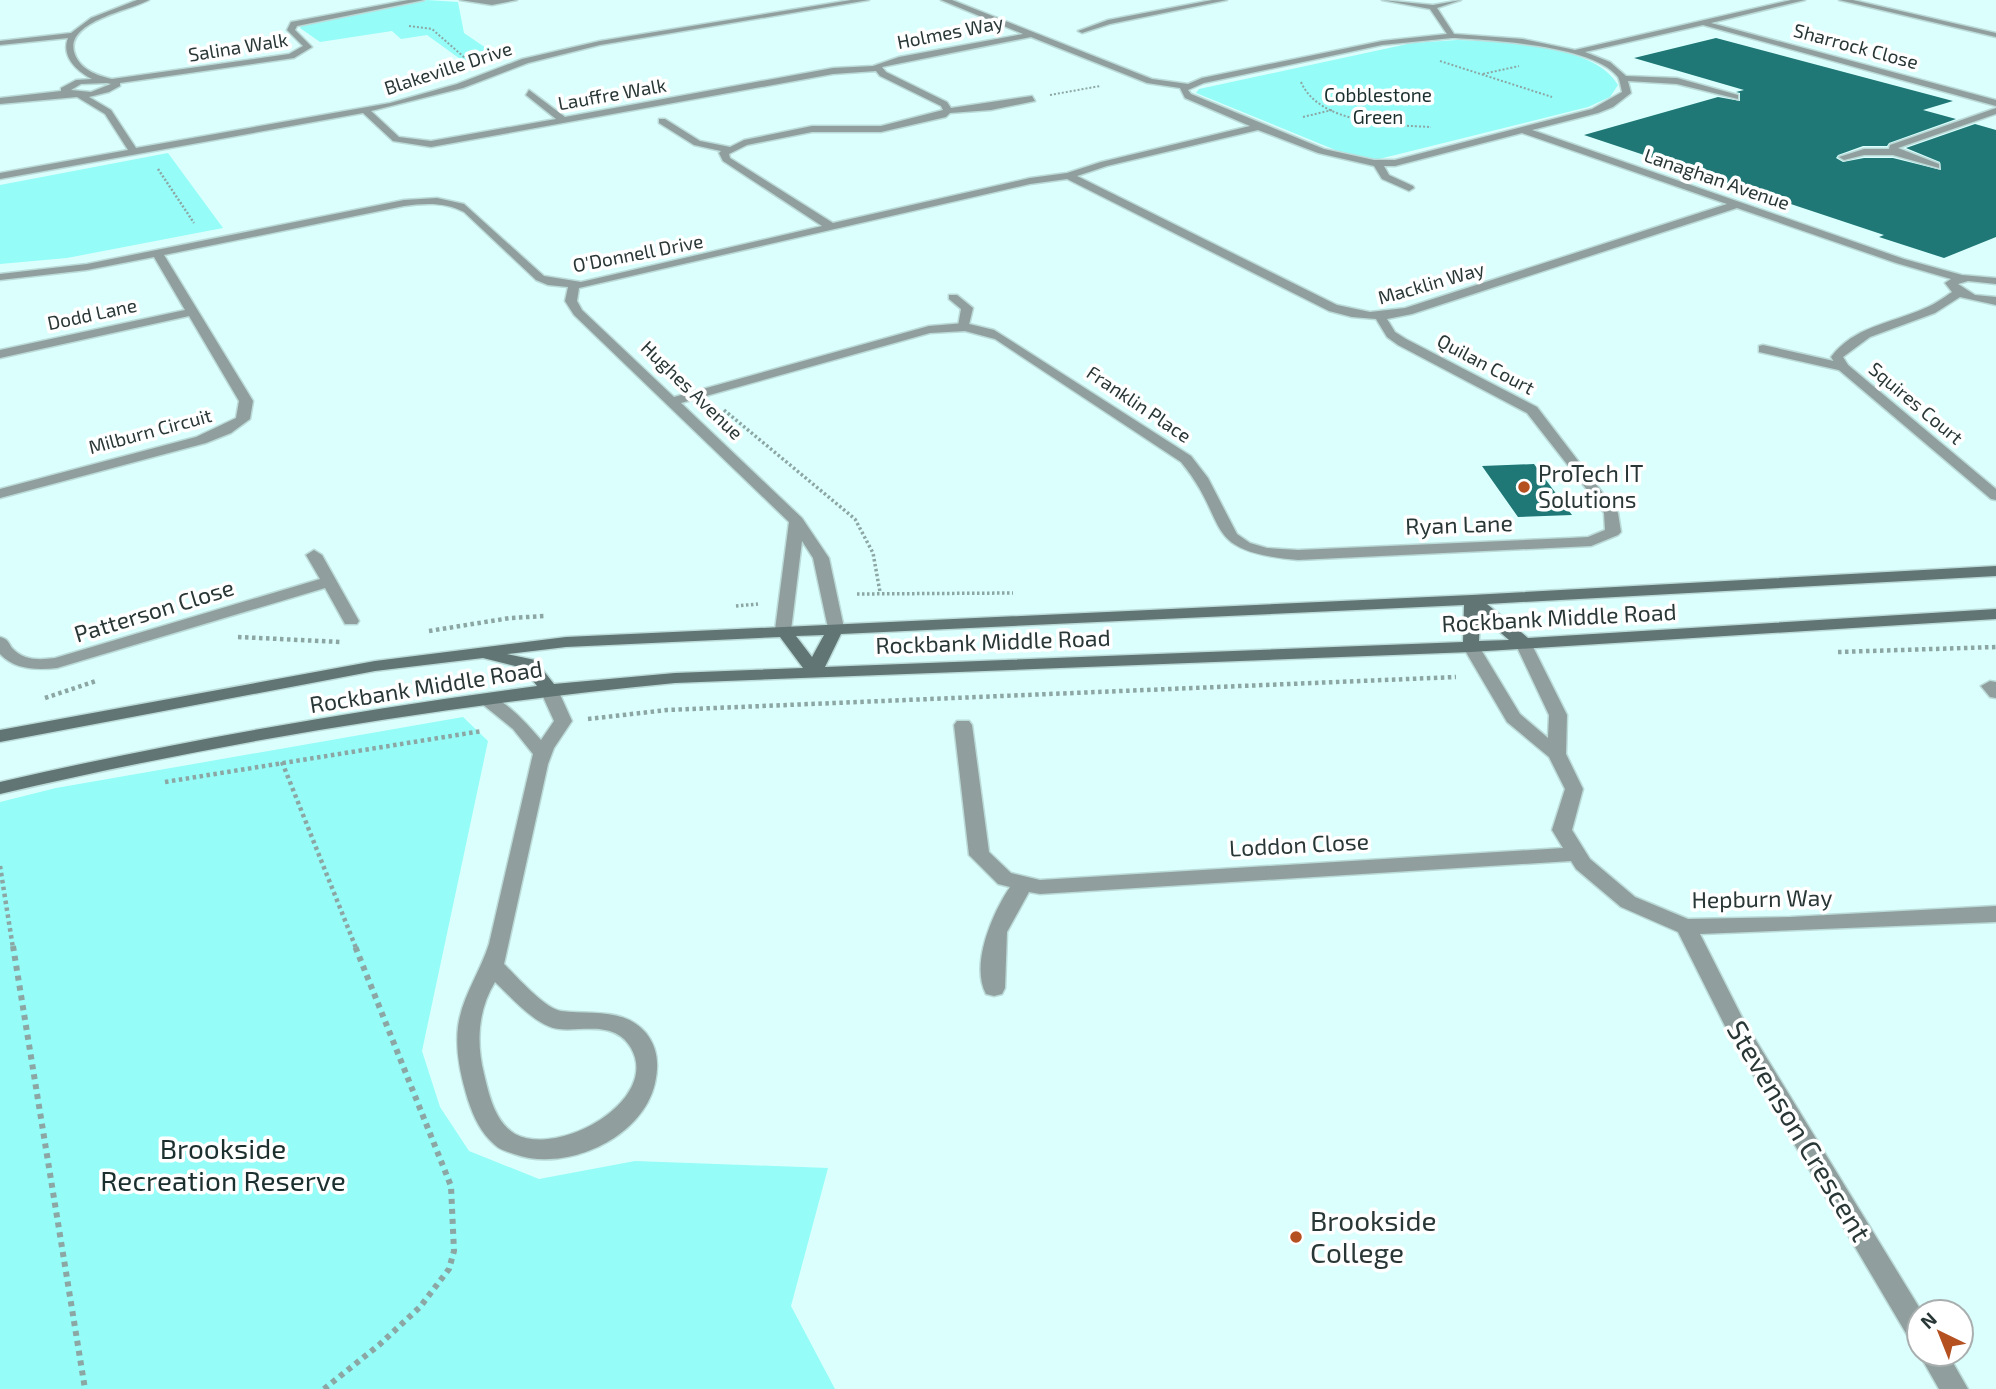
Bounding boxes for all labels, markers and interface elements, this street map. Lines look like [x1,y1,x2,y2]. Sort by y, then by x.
street label: Holmes Way [895,10,1005,53]
street label: Sharrock Close [1791,18,1921,73]
street label: Salina Walk [187,27,290,66]
street label: Blakeville Drive [381,36,515,99]
street label: Lauffre Walk [556,73,668,114]
park label: Cobblestone Green [1324,83,1432,128]
street label: Lanaghan Avenue [1641,143,1793,214]
street label: O'Donnell Drive [571,229,705,276]
street label: Macklin Way [1375,256,1487,309]
street label: Dodd Lane [45,293,139,334]
street label: Quilan Court [1434,328,1539,399]
street label: Hughes Avenue [637,335,748,444]
street label: Squires Court [1865,357,1968,449]
street label: Franklin Place [1083,360,1196,447]
street label: Milburn Circuit [86,403,214,458]
place label: ProTech IT Solutions [1538,459,1643,513]
marker: ProTech IT Solutions [1516,479,1532,495]
street label: Ryan Lane [1405,508,1513,540]
street label: Patterson Close [70,572,237,648]
street label: Rockbank Middle Road [1441,597,1677,637]
street label: Rockbank Middle Road [875,623,1111,659]
street label: Rockbank Middle Road [307,654,544,718]
street label: Loddon Close [1228,826,1369,862]
street label: Hepburn Way [1691,883,1833,913]
street label: Stevenson Crescent [1721,1014,1879,1247]
park label: Brookside Recreation Reserve [100,1131,346,1197]
place label: Brookside College [1310,1203,1437,1269]
marker: Brookside College [1288,1229,1304,1245]
north arrow [1905,1298,1975,1368]
text: N [1915,1307,1941,1333]

